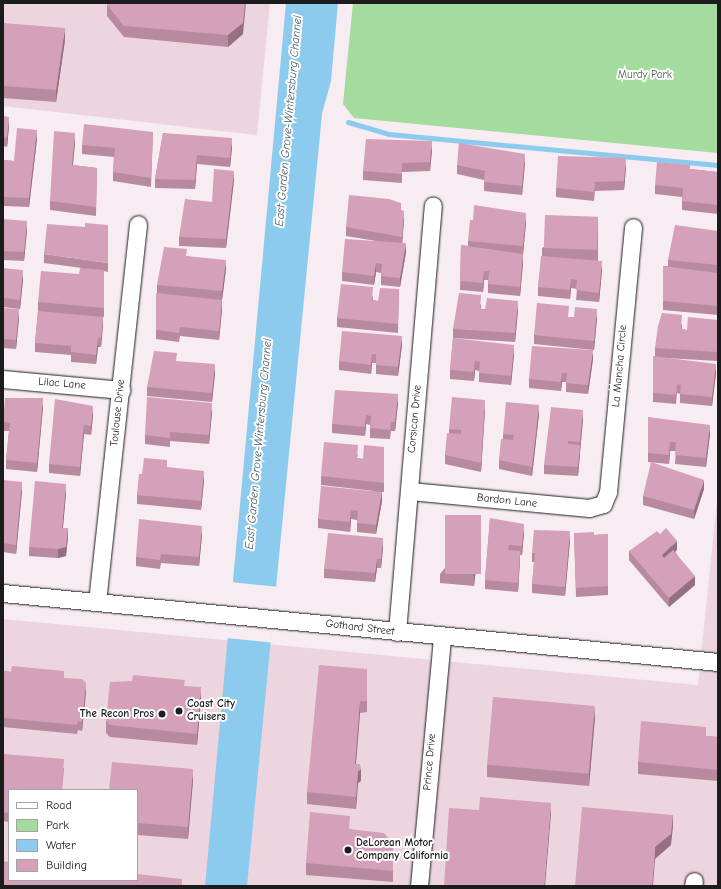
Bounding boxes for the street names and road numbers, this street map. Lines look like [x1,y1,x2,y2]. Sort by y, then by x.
street label: La Mancha Circle [610,324,630,408]
street label: Lilac Lane [38,375,86,393]
street label: Toulouse Drive [108,379,128,447]
street label: Corsican Drive [405,384,425,454]
street label: Bardon Lane [476,491,538,511]
street label: Gothard Street [325,617,395,639]
street label: Prince Drive [421,733,439,791]

